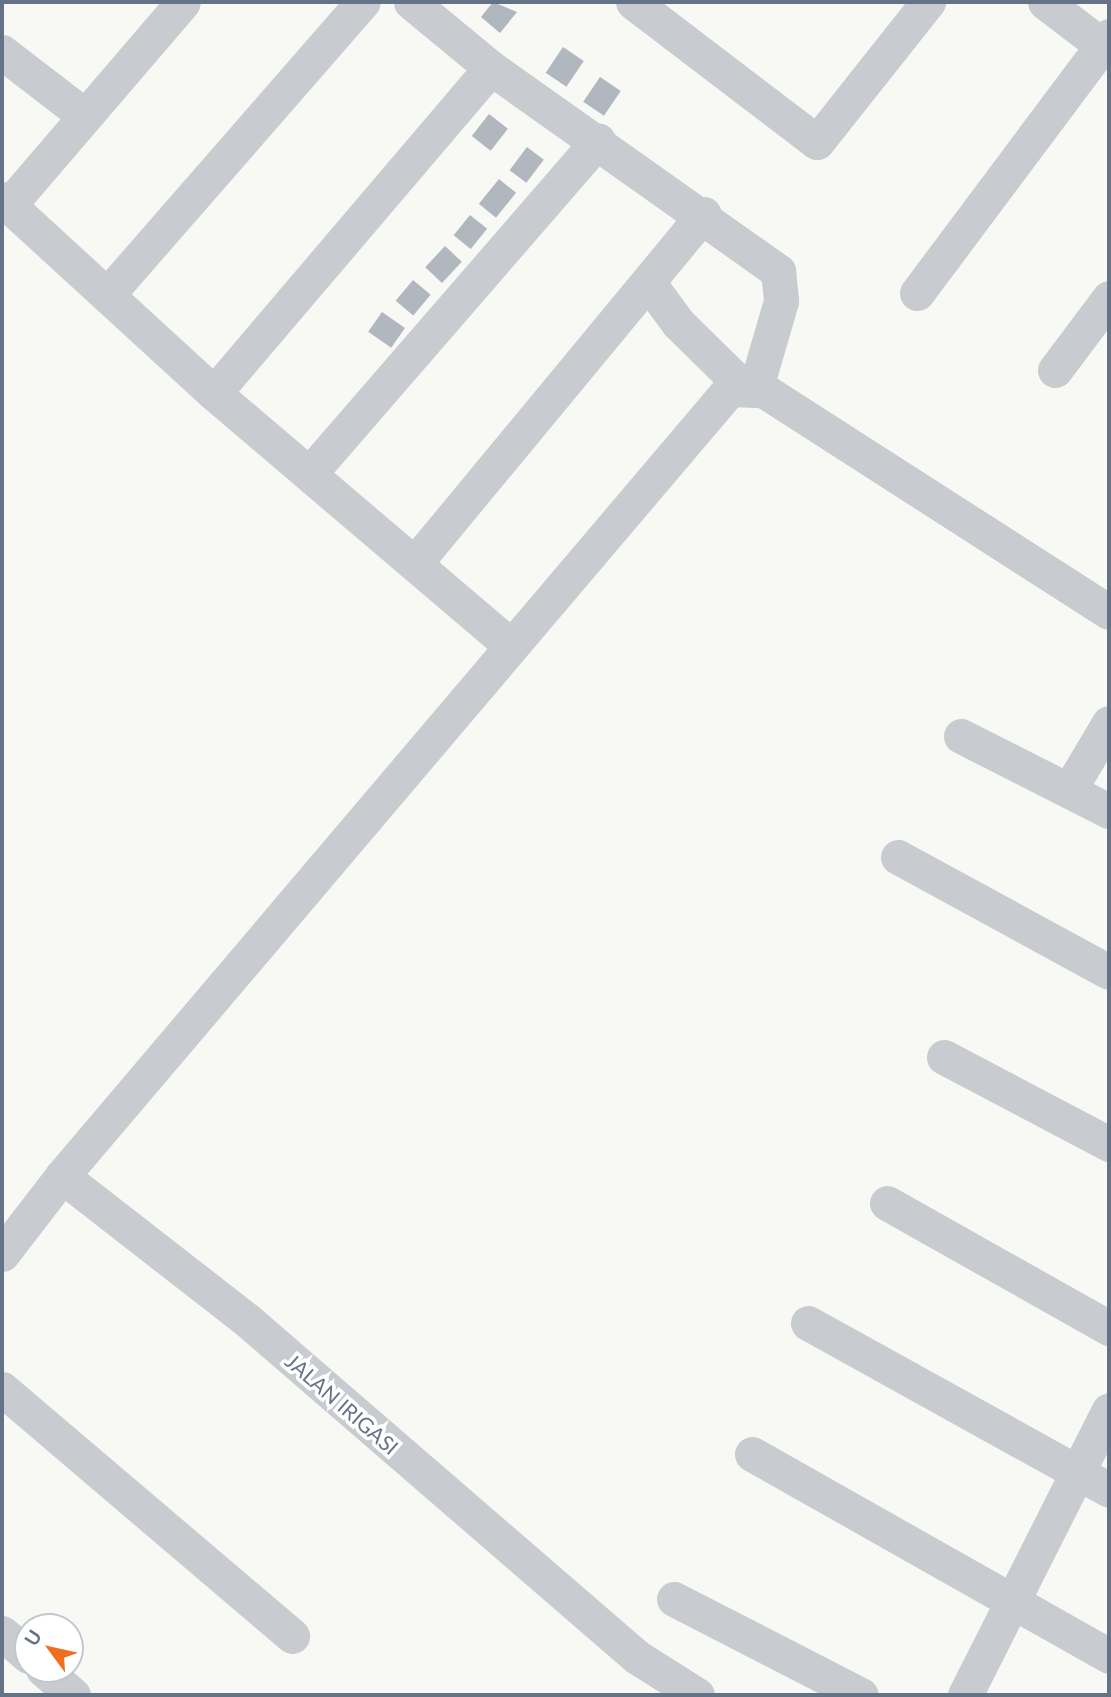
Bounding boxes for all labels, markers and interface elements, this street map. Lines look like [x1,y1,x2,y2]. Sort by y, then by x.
street label: JALAN IRIGASI [281,1348,403,1460]
north arrow [14,1613,84,1683]
text: U [19,1625,46,1650]

